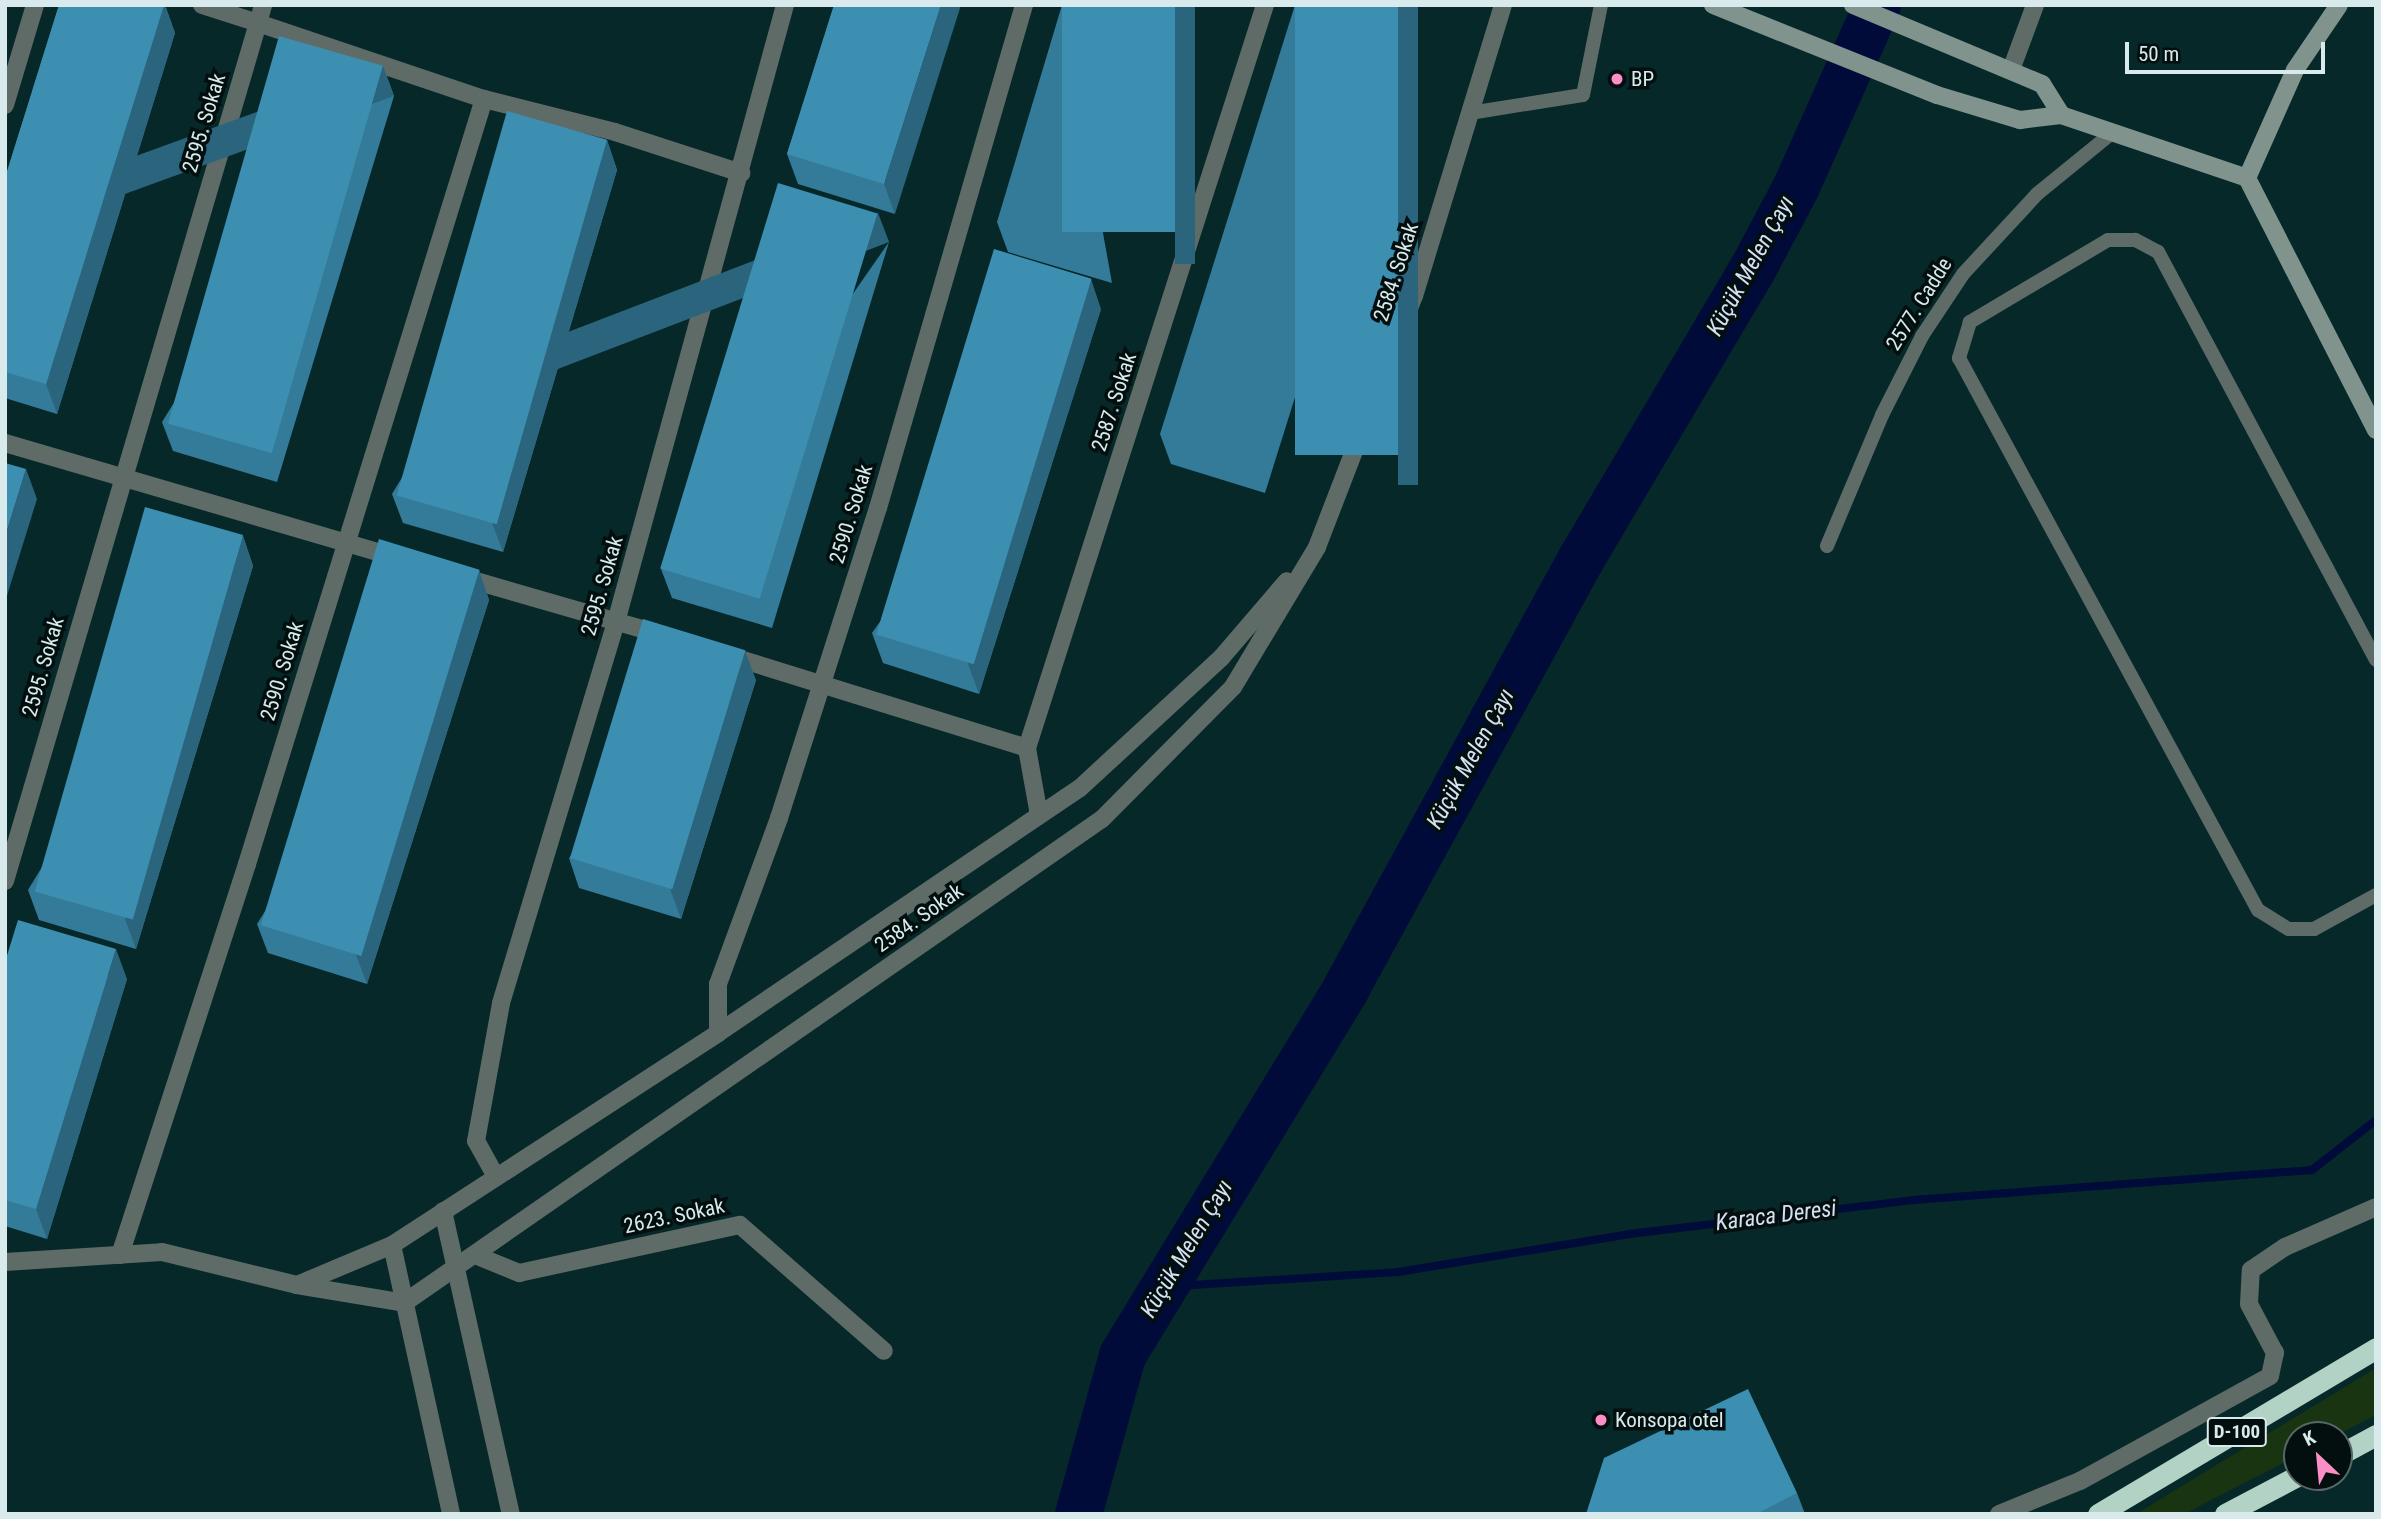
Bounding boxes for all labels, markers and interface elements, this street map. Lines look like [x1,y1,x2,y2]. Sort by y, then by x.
scale bar [2129,28,2328,72]
text: 50 m [2138,42,2179,66]
place label: BP [1631,66,1654,92]
street label: 2595. Sokak [177,70,231,176]
marker: BP [1609,71,1625,87]
water label: Küçük Melen Çayı [1701,191,1801,341]
street label: 2584. Sokak [1368,219,1424,325]
street label: 2577. Cadde [1881,253,1957,355]
street label: 2587. Sokak [1086,349,1142,455]
street label: 2590. Sokak [824,461,878,567]
street label: 2595. Sokak [576,533,628,639]
street label: 2595. Sokak [17,614,69,720]
street label: 2590. Sokak [255,618,309,724]
water label: Küçük Melen Çayı [1421,684,1521,834]
street label: 2584. Sokak [870,878,968,958]
water label: Küçük Melen Çayı [1135,1175,1239,1323]
street label: 2623. Sokak [621,1193,727,1239]
water label: Karaca Deresi [1714,1195,1838,1237]
place label: Konsopa otel [1615,1407,1724,1433]
marker: Konsopa otel [1593,1412,1609,1428]
road number: D-100 [2206,1416,2268,1448]
north arrow [2283,1421,2353,1491]
text: K [2300,1426,2319,1451]

